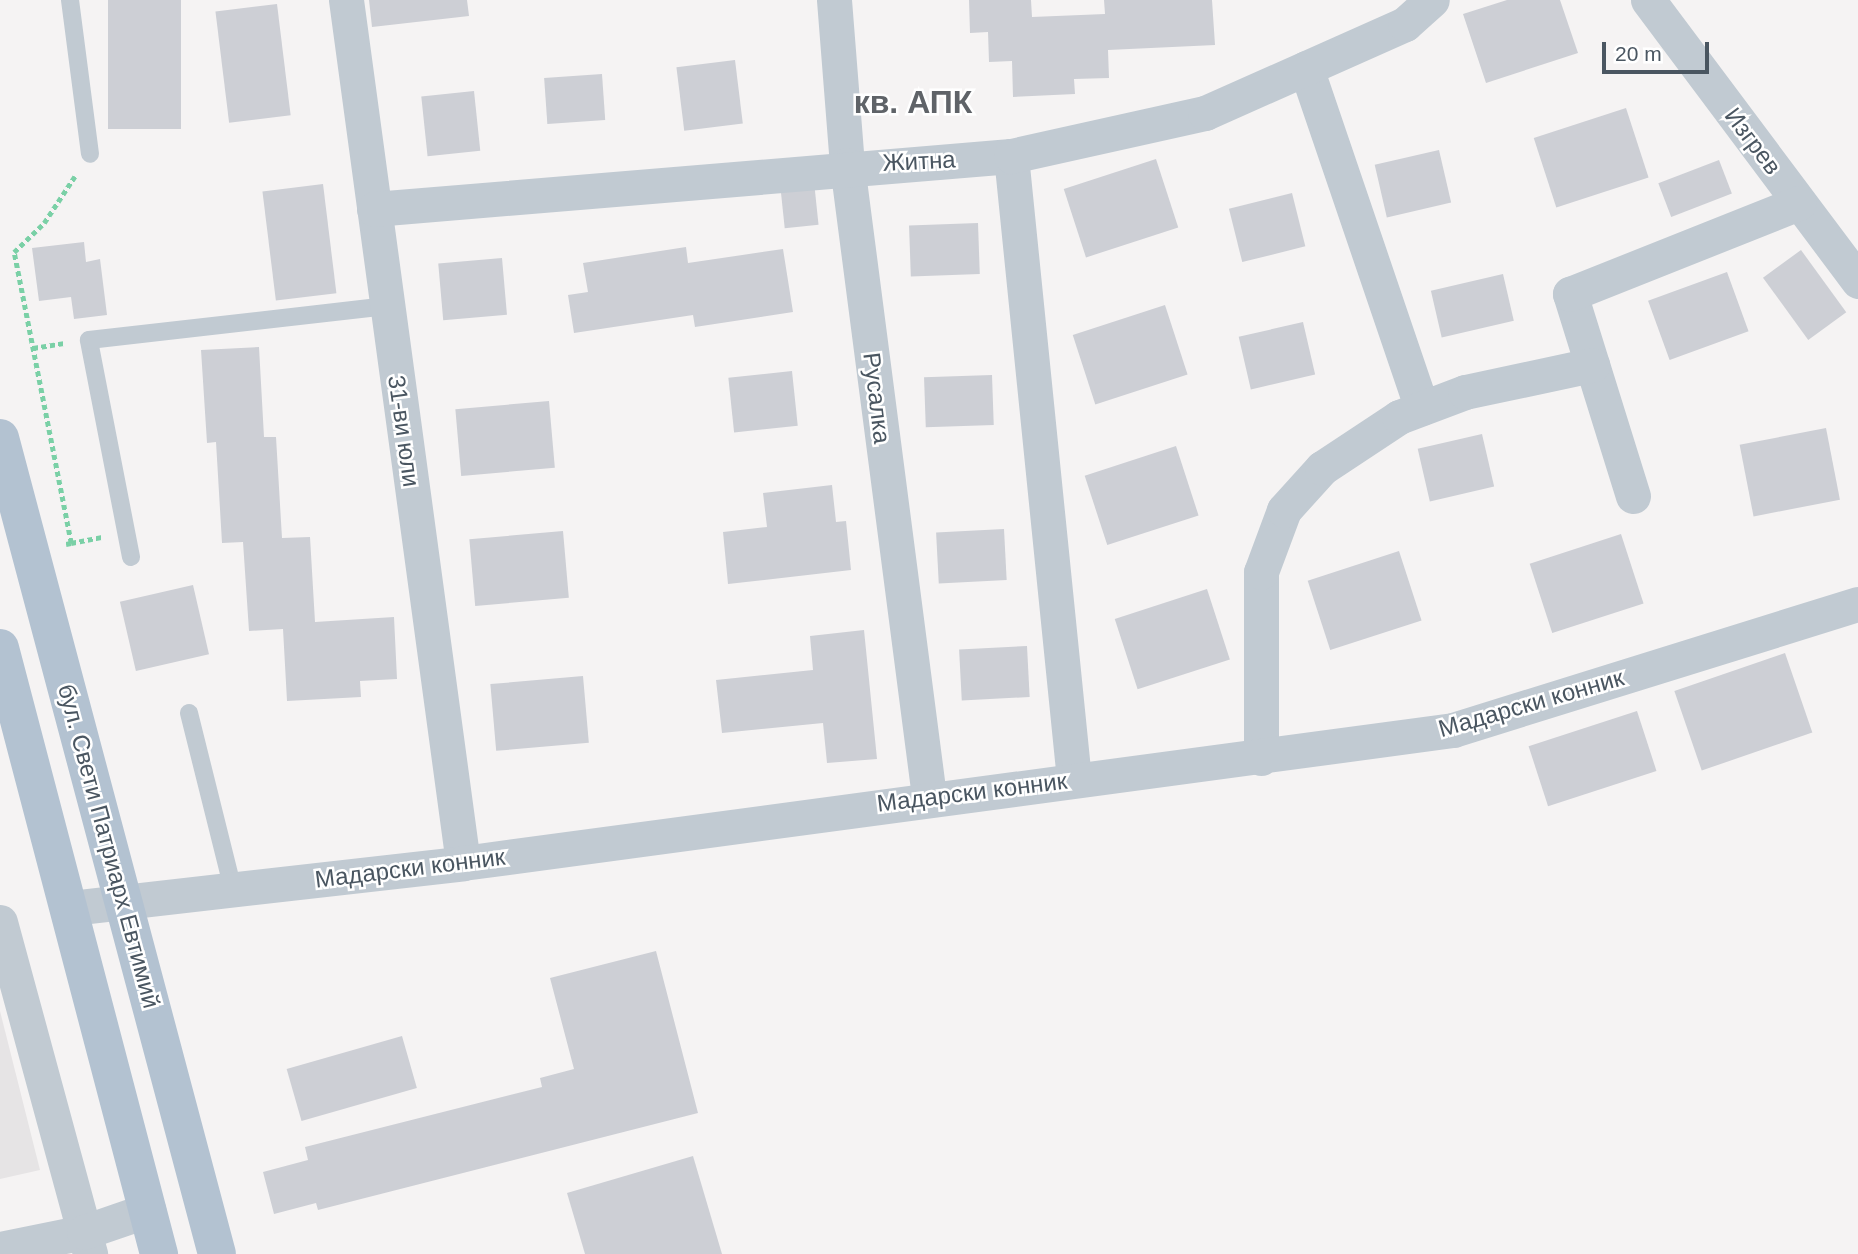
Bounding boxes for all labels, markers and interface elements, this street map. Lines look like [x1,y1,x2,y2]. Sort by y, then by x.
scale bar [1606,28,1713,72]
text: 20 m [1615,42,1662,65]
district label: кв. АПК [854,83,972,121]
street label: Изгрев [1718,102,1788,180]
street label: Житна [882,145,956,177]
street label: Русалка [857,351,897,445]
street label: 31-ви юли [382,373,426,489]
street label: Мадарски конник [1435,663,1627,743]
street label: бул. Свети Патриарх Евтимий [52,681,166,1011]
street label: Мадарски конник [875,766,1069,818]
street label: Мадарски конник [313,842,507,894]

